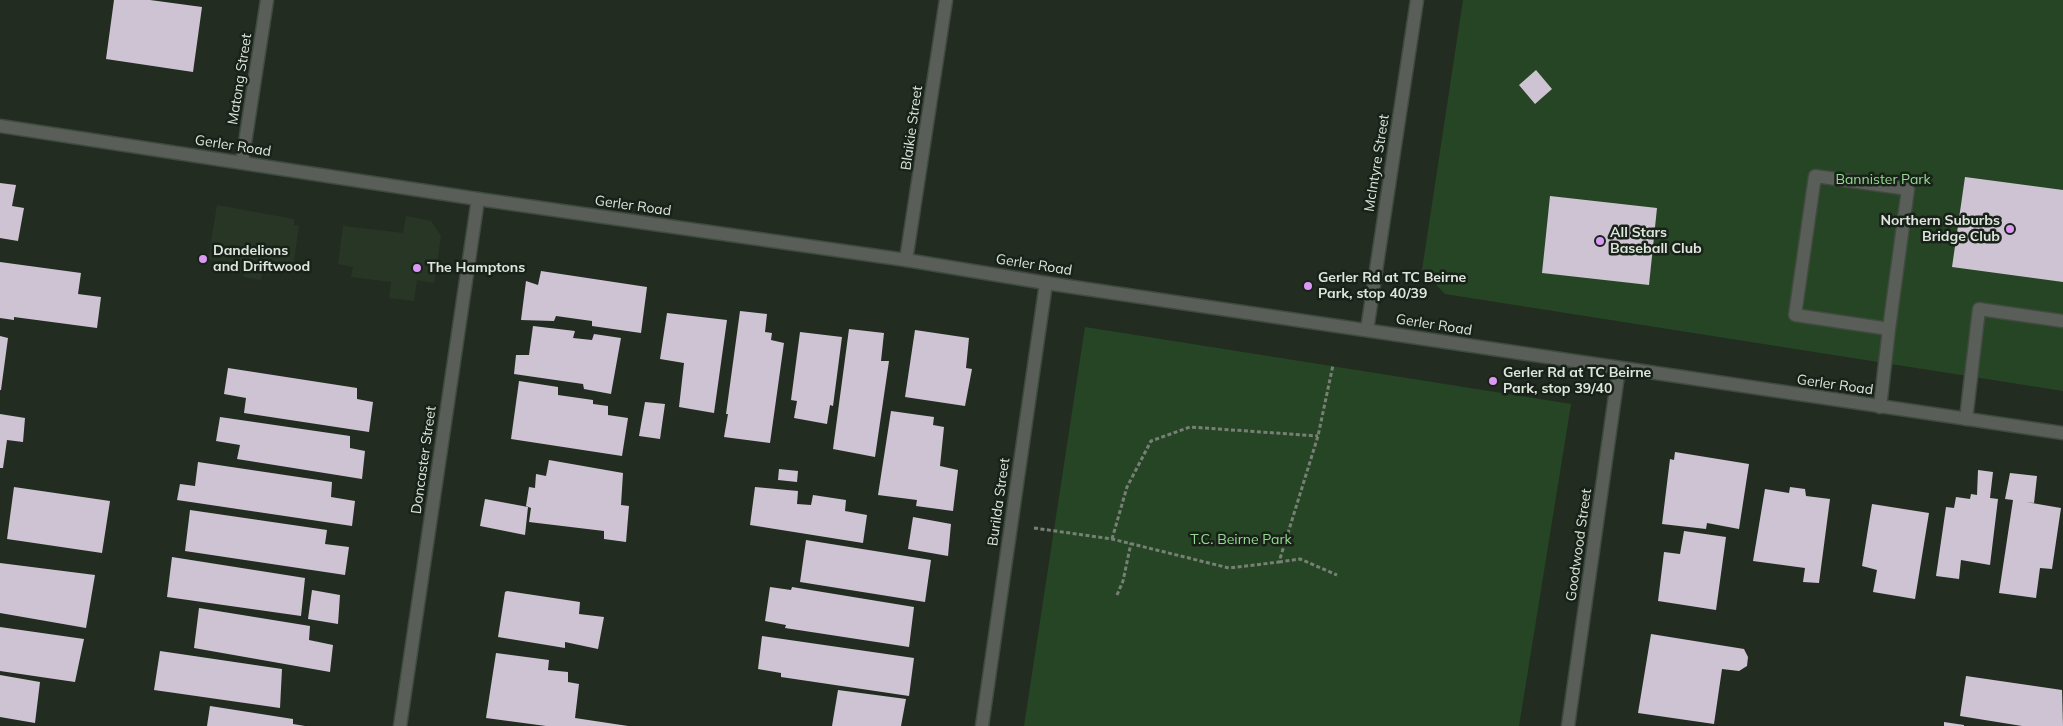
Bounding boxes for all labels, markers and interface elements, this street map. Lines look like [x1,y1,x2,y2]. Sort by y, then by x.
street label: Matong Street [224,32,256,126]
street label: Blaikie Street [898,85,926,171]
street label: McIntyre Street [1361,113,1393,213]
street label: Gerler Road [194,132,272,160]
park label: Bannister Park [1835,172,1931,188]
street label: Gerler Road [594,192,672,220]
place label: Northern Suburbs Bridge Club [1880,213,2000,246]
marker: Northern Suburbs Bridge Club [2004,223,2016,235]
place label: All Stars Baseball Club [1610,225,1702,258]
marker: All Stars Baseball Club [1594,235,1606,247]
place label: Dandelions and Driftwood [213,243,310,276]
street label: Gerler Road [995,251,1073,279]
marker: Dandelions and Driftwood [197,253,209,265]
place label: The Hamptons [427,260,525,276]
marker: The Hamptons [411,262,423,274]
place label: Gerler Rd at TC Beirne Park, stop 40/39 [1318,270,1466,302]
marker: Gerler Rd at TC Beirne Park, stop 40/39 [1302,280,1314,292]
street label: Gerler Road [1395,311,1473,339]
place label: Gerler Rd at TC Beirne Park, stop 39/40 [1503,365,1651,398]
street label: Gerler Road [1796,371,1874,399]
marker: Gerler Rd at TC Beirne Park, stop 39/40 [1487,375,1499,387]
street label: Doncaster Street [408,405,440,515]
street label: Burilda Street [985,457,1013,547]
street label: Goodwood Street [1563,488,1595,602]
park label: T.C. Beirne Park [1190,532,1292,548]

